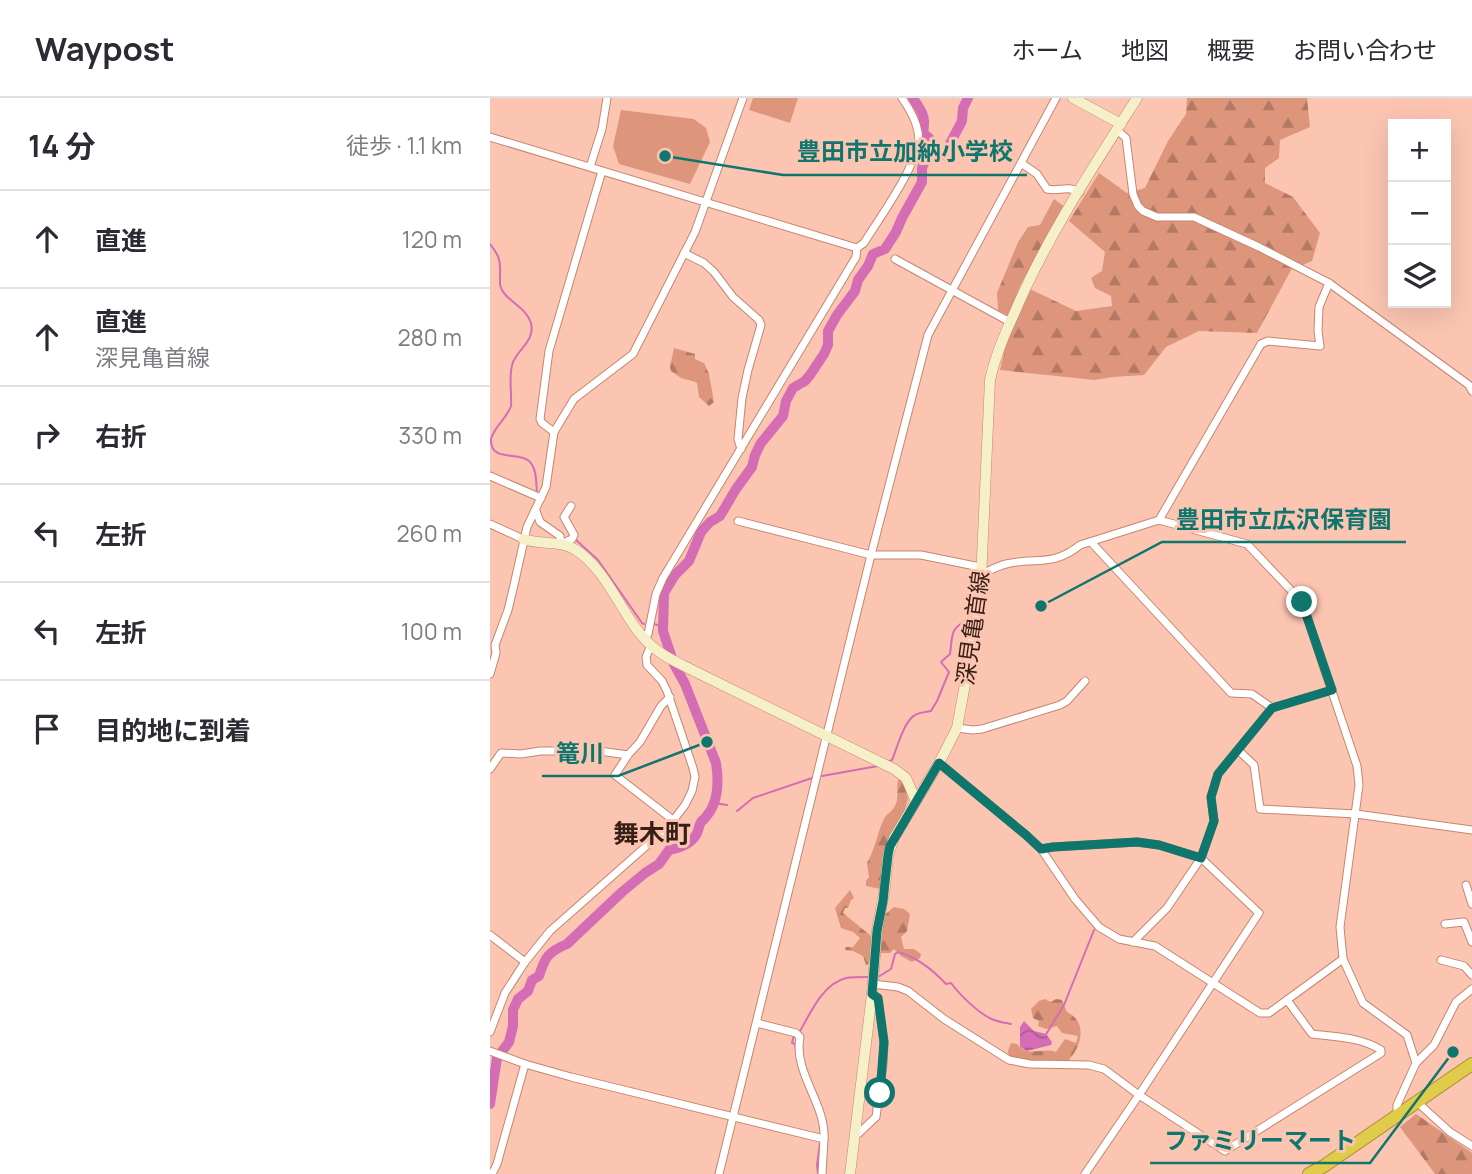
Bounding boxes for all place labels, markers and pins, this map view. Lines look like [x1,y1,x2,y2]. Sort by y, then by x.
callout: 豊田市立加納小学校 [783,130,1027,175]
callout: 豊田市立広沢保育園 [1162,497,1406,542]
callout: 篭川 [542,731,618,776]
callout: ファミリーマート [1150,1118,1370,1163]

